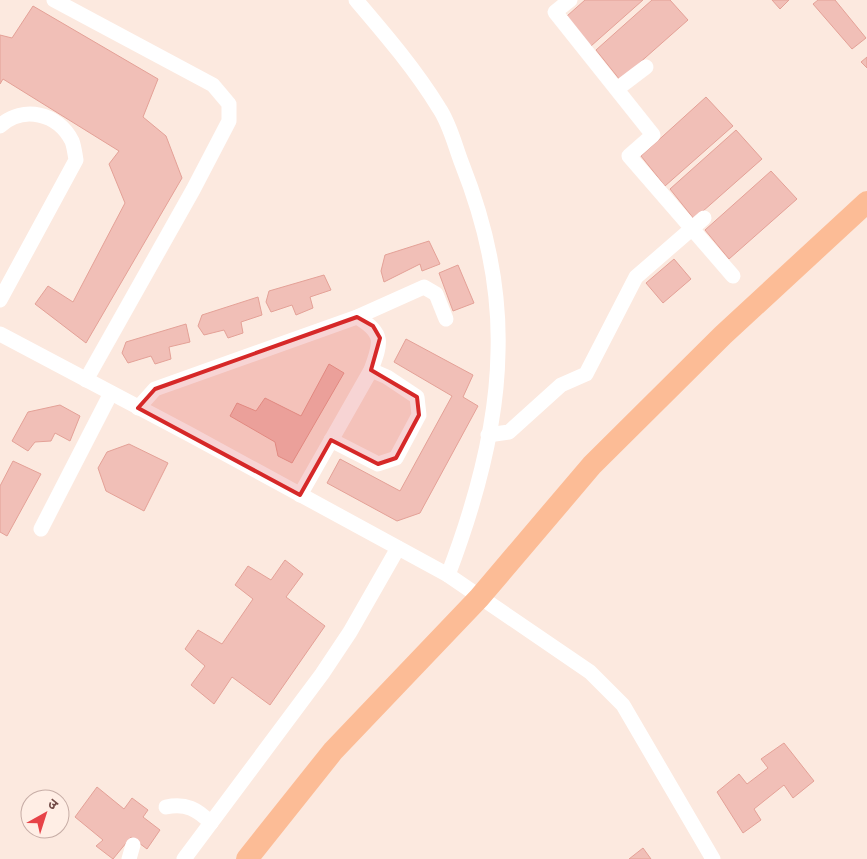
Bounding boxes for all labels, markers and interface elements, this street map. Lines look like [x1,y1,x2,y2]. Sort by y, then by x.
north arrow [20,789,70,839]
text: उ [44,794,63,814]

